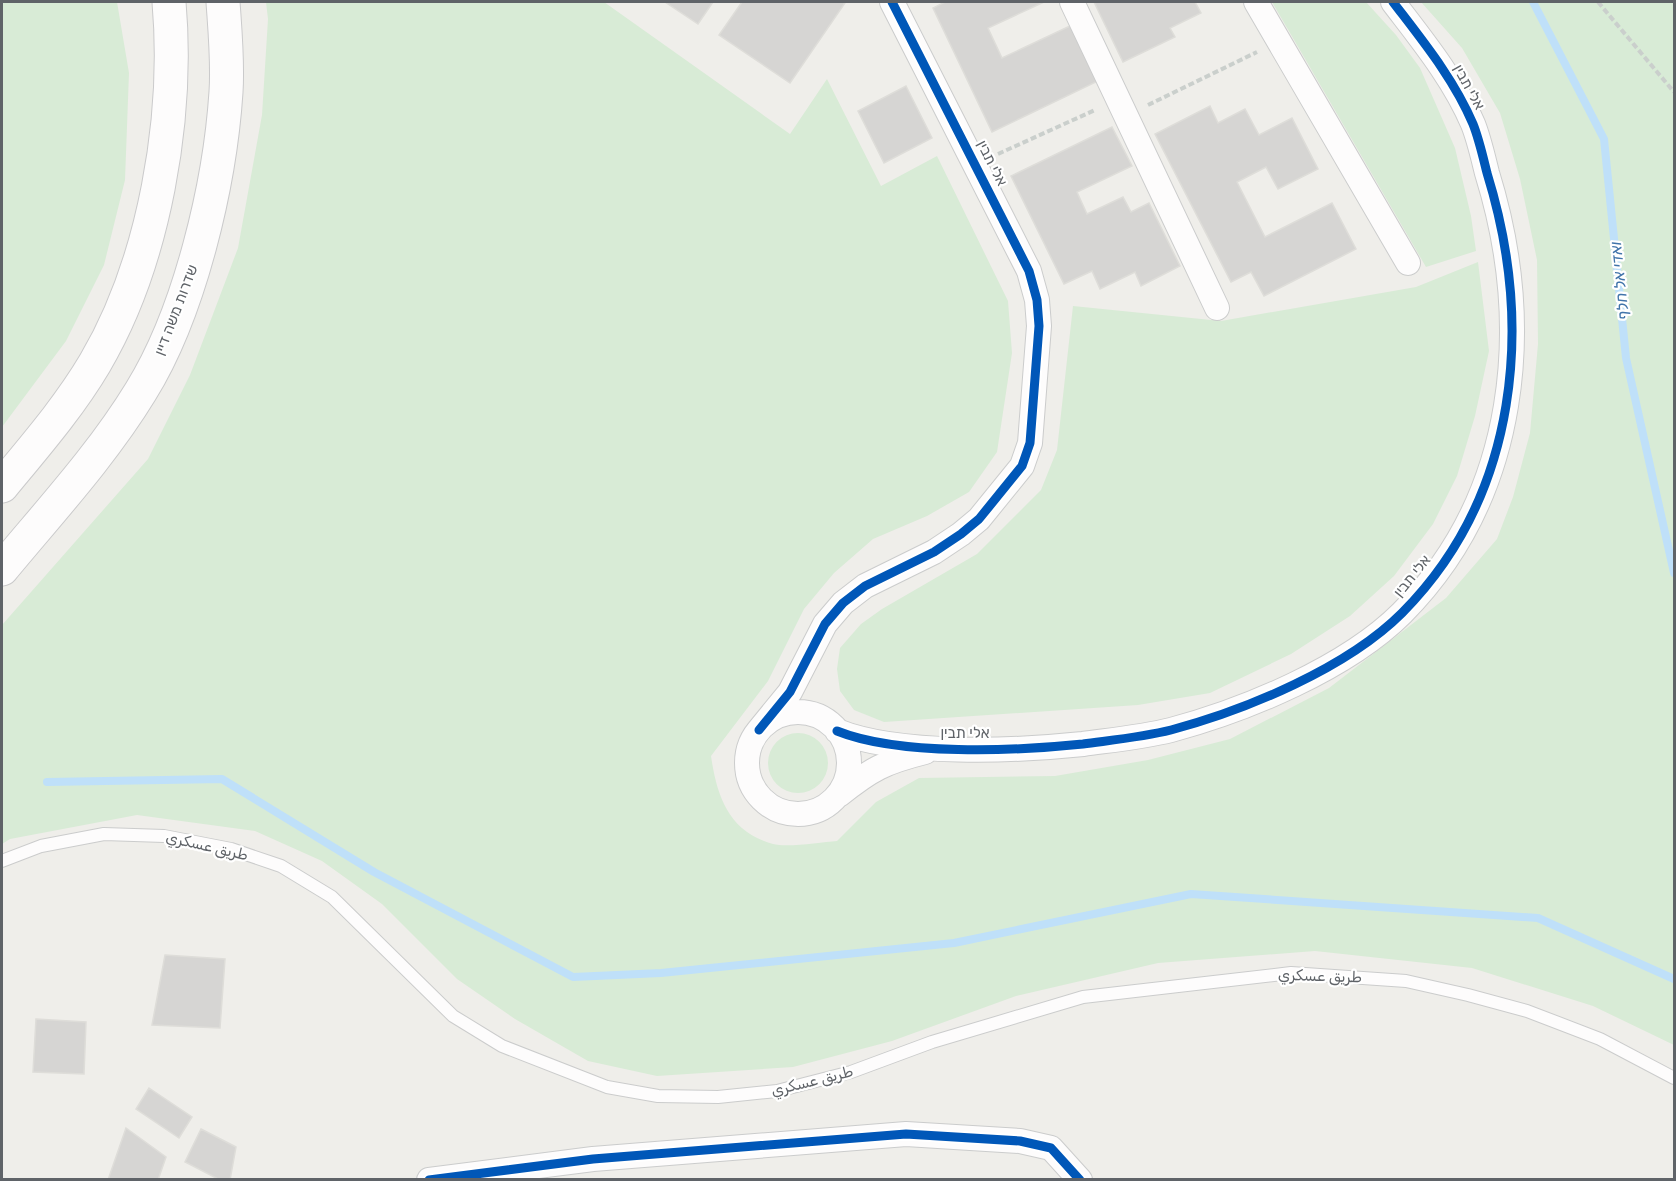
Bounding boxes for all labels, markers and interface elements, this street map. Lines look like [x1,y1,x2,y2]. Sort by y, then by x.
street label: אלי תבין [1449,61,1489,113]
street label: אלי תבין [973,137,1011,189]
water label: ואדי אל חלף [1606,241,1633,321]
street label: שדרות משה דיין [150,262,202,358]
street label: אלי תבין [1390,551,1435,601]
street label: אלי תבין [940,724,990,742]
street label: طريق عسكري [164,828,250,865]
street label: طريق عسكري [1278,966,1362,987]
street label: طريق عسكري [769,1062,855,1101]

